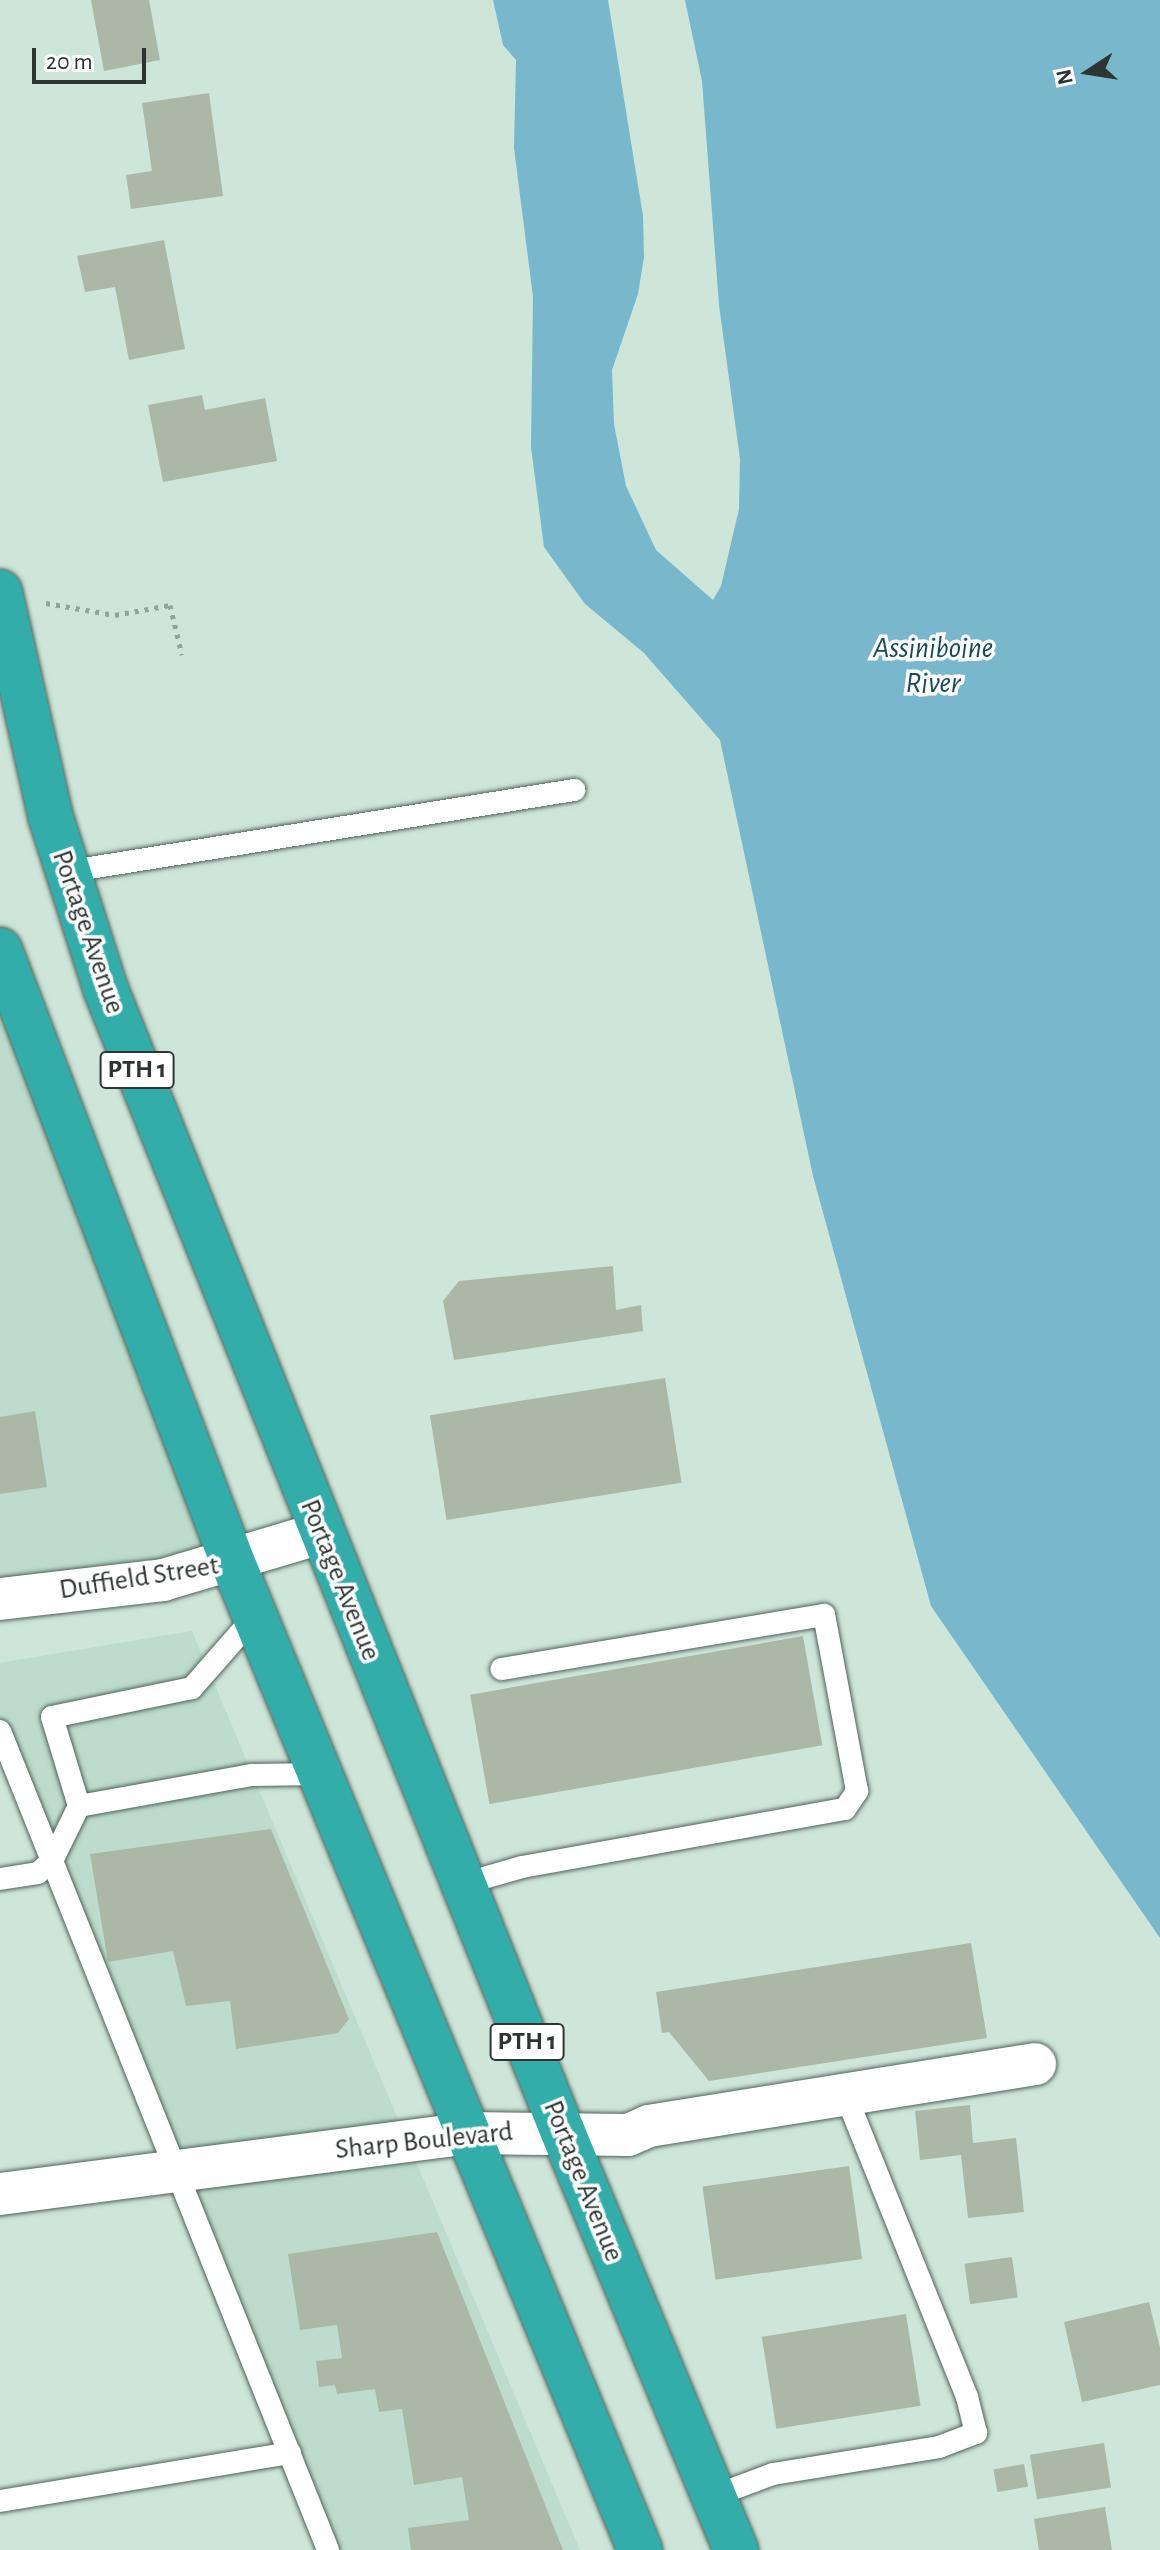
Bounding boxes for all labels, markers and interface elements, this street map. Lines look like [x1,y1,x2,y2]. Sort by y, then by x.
scale bar [36,32,150,82]
north arrow [1048,32,1128,112]
text: 20 m [46,50,93,74]
text: N [1052,67,1077,87]
water label: Assiniboine River [873,630,993,700]
street label: Portage Avenue [44,846,132,1018]
road number: PTH 1 [99,1048,175,1092]
street label: Portage Avenue [292,1495,388,1665]
street label: Duffield Street [57,1549,221,1607]
road number: PTH 1 [489,2020,565,2064]
street label: Portage Avenue [535,2096,631,2266]
street label: Sharp Boulevard [334,2115,514,2167]

